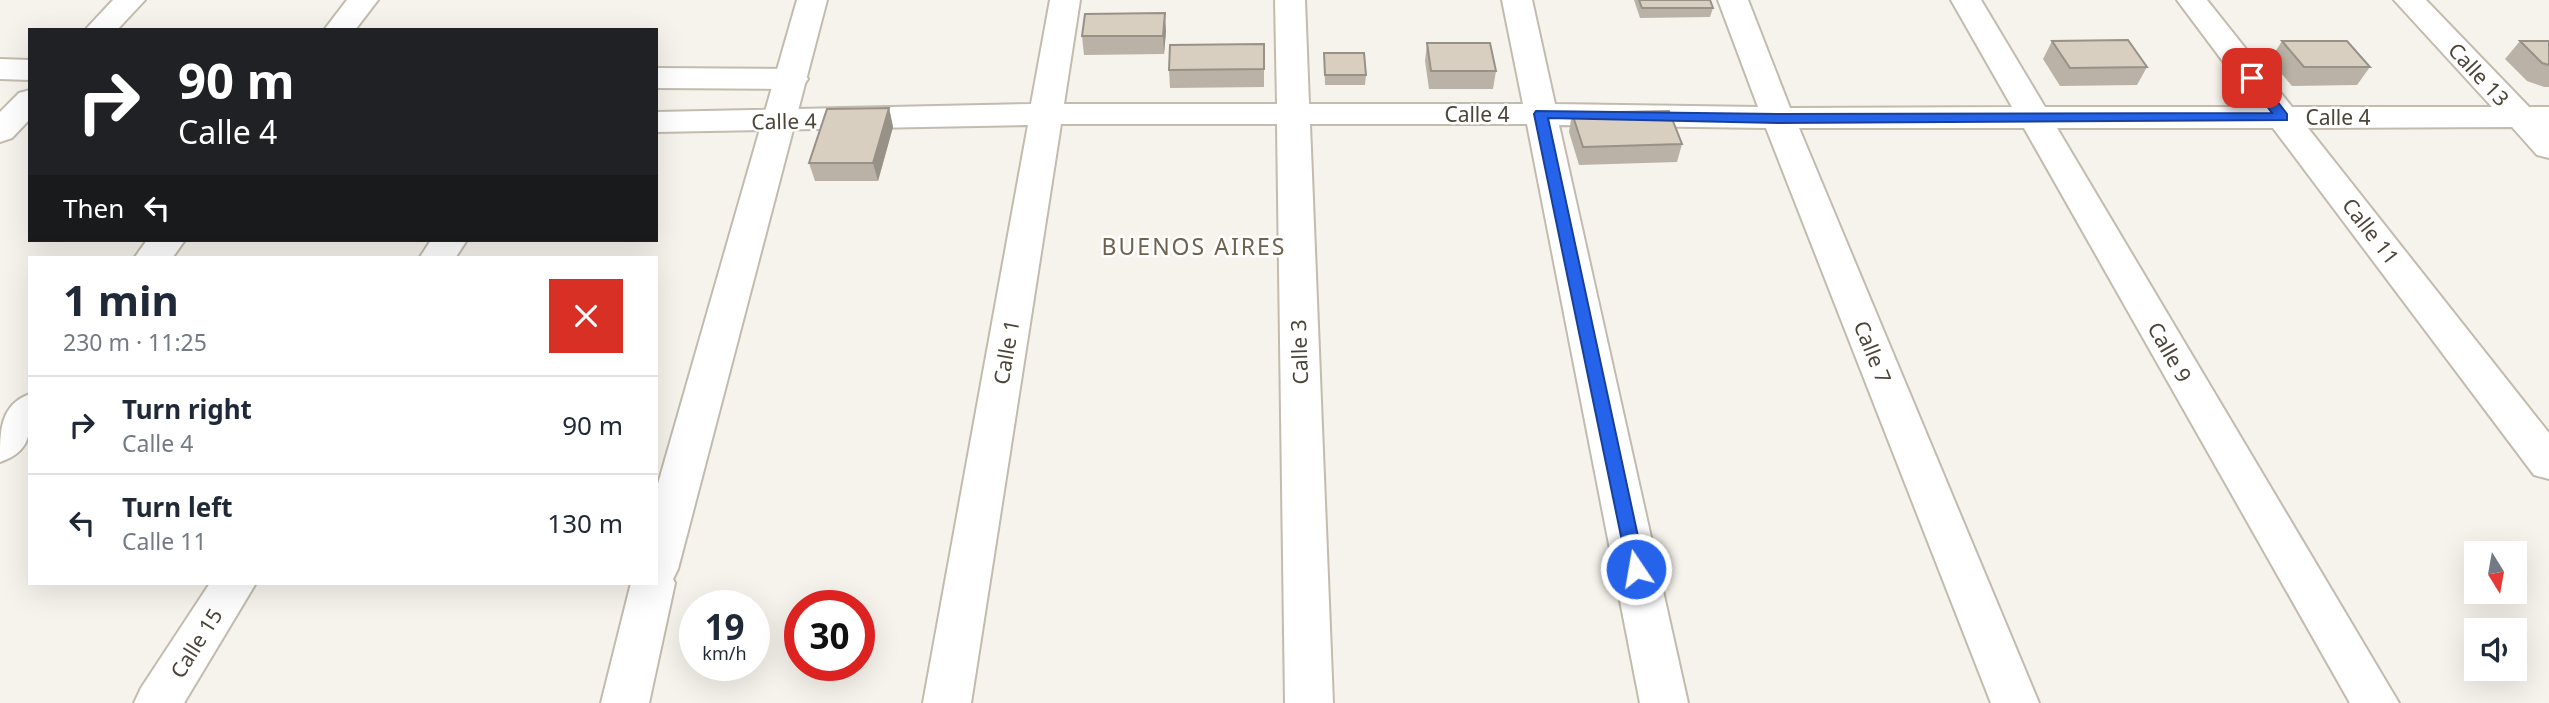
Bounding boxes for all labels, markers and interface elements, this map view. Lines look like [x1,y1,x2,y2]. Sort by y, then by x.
street label: Calle 13 [2442,36,2516,112]
text: 90 m [178,47,295,113]
pin [2222,48,2282,108]
icon: right [63,56,154,147]
icon: arrive [2233,59,2271,97]
street label: Calle 4 [1444,100,1510,128]
street label: Calle 4 [2305,103,2371,131]
street label: Calle 4 [751,106,817,136]
text: Calle 4 [178,110,277,153]
icon: left [138,189,176,227]
text: Then [63,190,124,226]
street label: Calle 11 [2336,192,2406,270]
district label: BUENOS AIRES [1102,230,1286,262]
text: 1 min [63,271,179,328]
button: close [549,279,623,353]
street label: Calle 1 [987,317,1025,387]
street label: Calle 7 [1848,317,1898,387]
street label: Calle 9 [2142,317,2198,387]
street label: Calle 3 [1284,319,1314,385]
text: 230 m · 11:25 [63,326,207,358]
text: Turn right [122,391,252,427]
icon: right [63,406,101,444]
text: 90 m [562,407,623,443]
text: Calle 4 [122,427,193,459]
text: Turn left [122,489,233,525]
icon: left [63,504,101,542]
text: 130 m [547,505,623,541]
text: Calle 11 [122,525,207,557]
position arrow [1599,532,1673,606]
north arrow [2464,541,2527,604]
map controls [2464,541,2527,681]
speed limit sign: 30 [784,590,875,681]
street label: Calle 15 [164,603,228,683]
text: 19 [704,603,745,650]
button: sound [2464,618,2527,681]
text: km/h [702,641,747,665]

